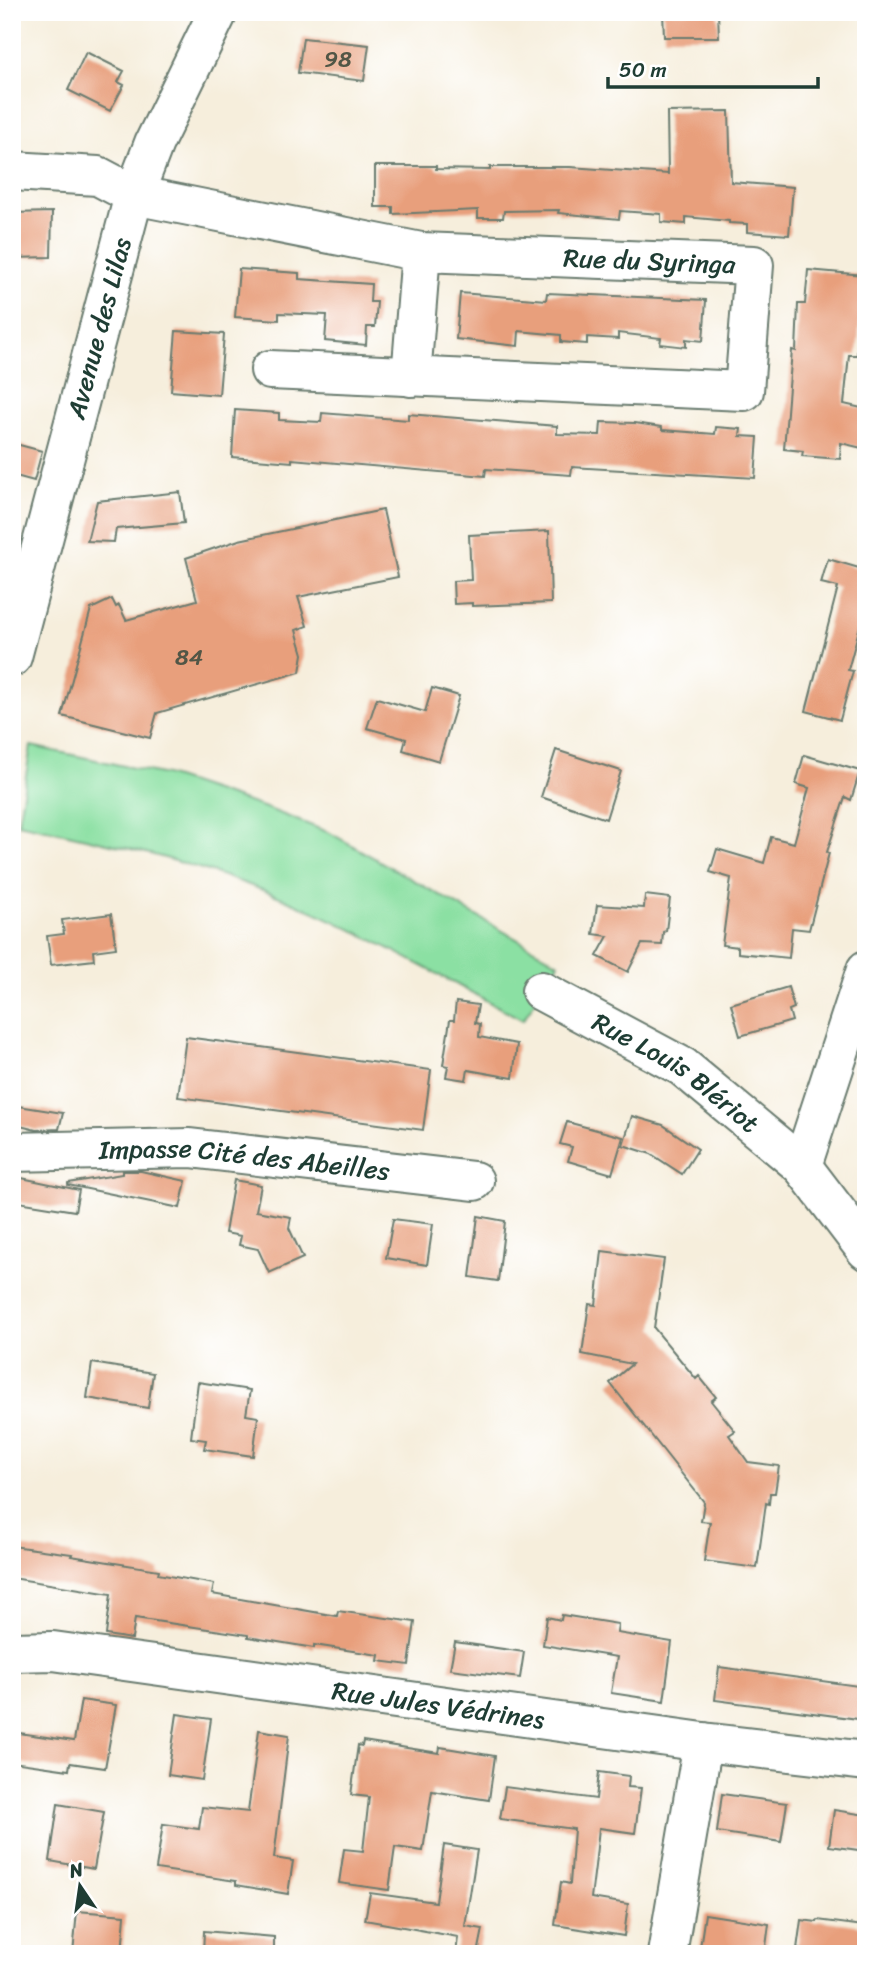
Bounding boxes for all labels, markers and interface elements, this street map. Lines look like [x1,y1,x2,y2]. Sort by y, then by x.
house number: 98 [324,39,352,80]
scale bar [608,46,818,90]
text: 50 m [619,51,667,89]
street label: Avenue des Lilas [53,232,145,425]
street label: Rue du Syringa [562,235,737,287]
house number: 84 [175,637,203,678]
street label: Rue Louis Blériot [584,999,770,1145]
street label: Impasse Cité des Abeilles [97,1125,392,1194]
street label: Rue Jules Védrines [329,1667,548,1743]
north arrow [46,1850,116,1920]
text: N [65,1852,87,1888]

